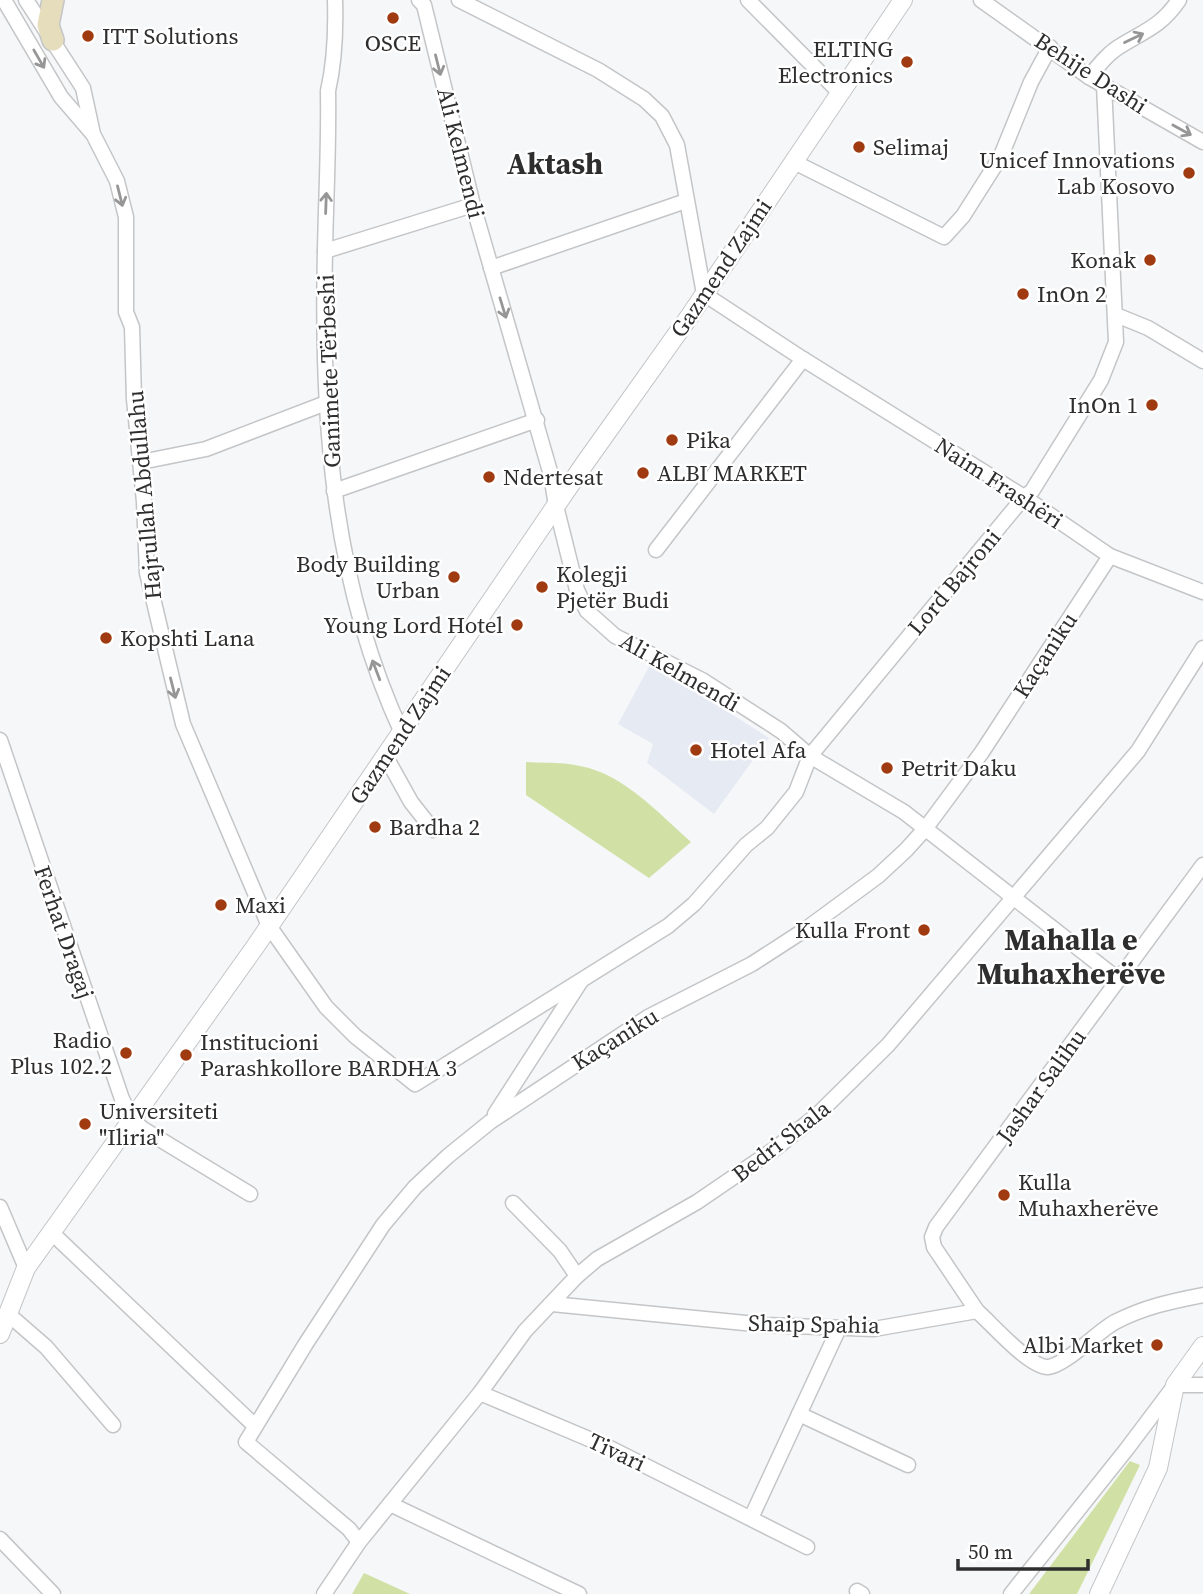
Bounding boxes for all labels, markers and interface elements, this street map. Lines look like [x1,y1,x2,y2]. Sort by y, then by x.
marker: OSCE [385,10,401,26]
place label: ITT Solutions [102,20,239,52]
street label: Behije Dashi [1028,25,1154,122]
place label: OSCE [365,27,421,59]
marker: ITT Solutions [80,28,96,44]
one-way arrow [1124,31,1144,45]
place label: ELTING Electronics [778,33,893,91]
one-way arrow [33,48,46,69]
one-way arrow [432,53,445,76]
marker: ELTING Electronics [899,54,915,70]
street label: Ali Kelmendi [429,84,493,222]
one-way arrow [1171,124,1192,137]
place label: Selimaj [873,131,949,163]
marker: Selimaj [851,139,867,155]
district label: Aktash [507,143,603,184]
place label: Unicef Innovations Lab Kosovo [979,144,1175,202]
marker: Unicef Innovations Lab Kosovo [1181,165,1197,181]
one-way arrow [114,184,128,207]
one-way arrow [320,192,333,215]
street label: Gazmend Zajmi [663,192,779,344]
place label: Konak [1070,244,1136,276]
marker: Konak [1142,252,1158,268]
street label: Ganimete Tërbeshi [310,274,348,468]
place label: InOn 2 [1037,278,1107,310]
marker: InOn 2 [1015,286,1031,302]
one-way arrow [498,297,511,319]
street label: Hajrullah Abdullahu [119,389,169,601]
place label: InOn 1 [1068,389,1138,421]
marker: InOn 1 [1144,397,1160,413]
place label: Pika [686,424,731,456]
street label: Naim Frashëri [929,429,1070,537]
marker: Pika [664,432,680,448]
place label: ALBI MARKET [657,457,807,489]
place label: Ndertesat [503,461,603,493]
marker: ALBI MARKET [635,465,651,481]
marker: Ndertesat [481,469,497,485]
street label: Lord Bajroni [900,522,1008,642]
place label: Body Building Urban [296,548,440,606]
place label: Kolegji Pjetër Budi [556,558,669,616]
marker: Body Building Urban [446,569,462,585]
marker: Kolegji Pjetër Budi [534,579,550,595]
street label: Kaçaniku [1005,606,1085,704]
place label: Young Lord Hotel [323,609,503,641]
marker: Young Lord Hotel [509,617,525,633]
place label: Kopshti Lana [120,622,255,654]
street label: Ali Kelmendi [614,625,746,719]
marker: Kopshti Lana [98,630,114,646]
street label: Gazmend Zajmi [342,659,458,811]
one-way arrow [369,659,381,681]
one-way arrow [167,676,180,698]
place label: Hotel Afa [710,734,807,766]
marker: Hotel Afa [688,742,704,758]
place label: Petrit Daku [901,752,1017,784]
marker: Petrit Daku [879,760,895,776]
place label: Bardha 2 [389,811,480,843]
marker: Bardha 2 [367,819,383,835]
street label: Ferhat Dragaj [26,861,102,1003]
place label: Maxi [235,889,286,921]
marker: Maxi [213,897,229,913]
place label: Kulla Front [795,914,911,946]
district label: Mahalla e Muhaxherëve [977,919,1165,994]
marker: Kulla Front [916,922,932,938]
street label: Kaçaniku [566,1000,664,1078]
street label: Jashar Salihu [988,1022,1093,1151]
place label: Radio Plus 102.2 [10,1024,112,1082]
place label: Institucioni Parashkollore BARDHA 3 [200,1026,457,1084]
marker: Radio Plus 102.2 [118,1045,134,1061]
marker: Institucioni Parashkollore BARDHA 3 [178,1047,194,1063]
street label: Bedri Shala [725,1092,837,1189]
place label: Universiteti "Iliria" [99,1095,218,1153]
marker: Universiteti "Iliria" [77,1116,93,1132]
place label: Kulla Muhaxherëve [1018,1166,1159,1224]
marker: Kulla Muhaxherëve [996,1187,1012,1203]
street label: Shaip Spahia [748,1307,880,1341]
place label: Albi Market [1023,1329,1144,1361]
marker: Albi Market [1149,1337,1165,1353]
street label: Tivari [583,1425,651,1479]
scale bar [958,1528,1088,1572]
text: 50 m [968,1537,1013,1566]

